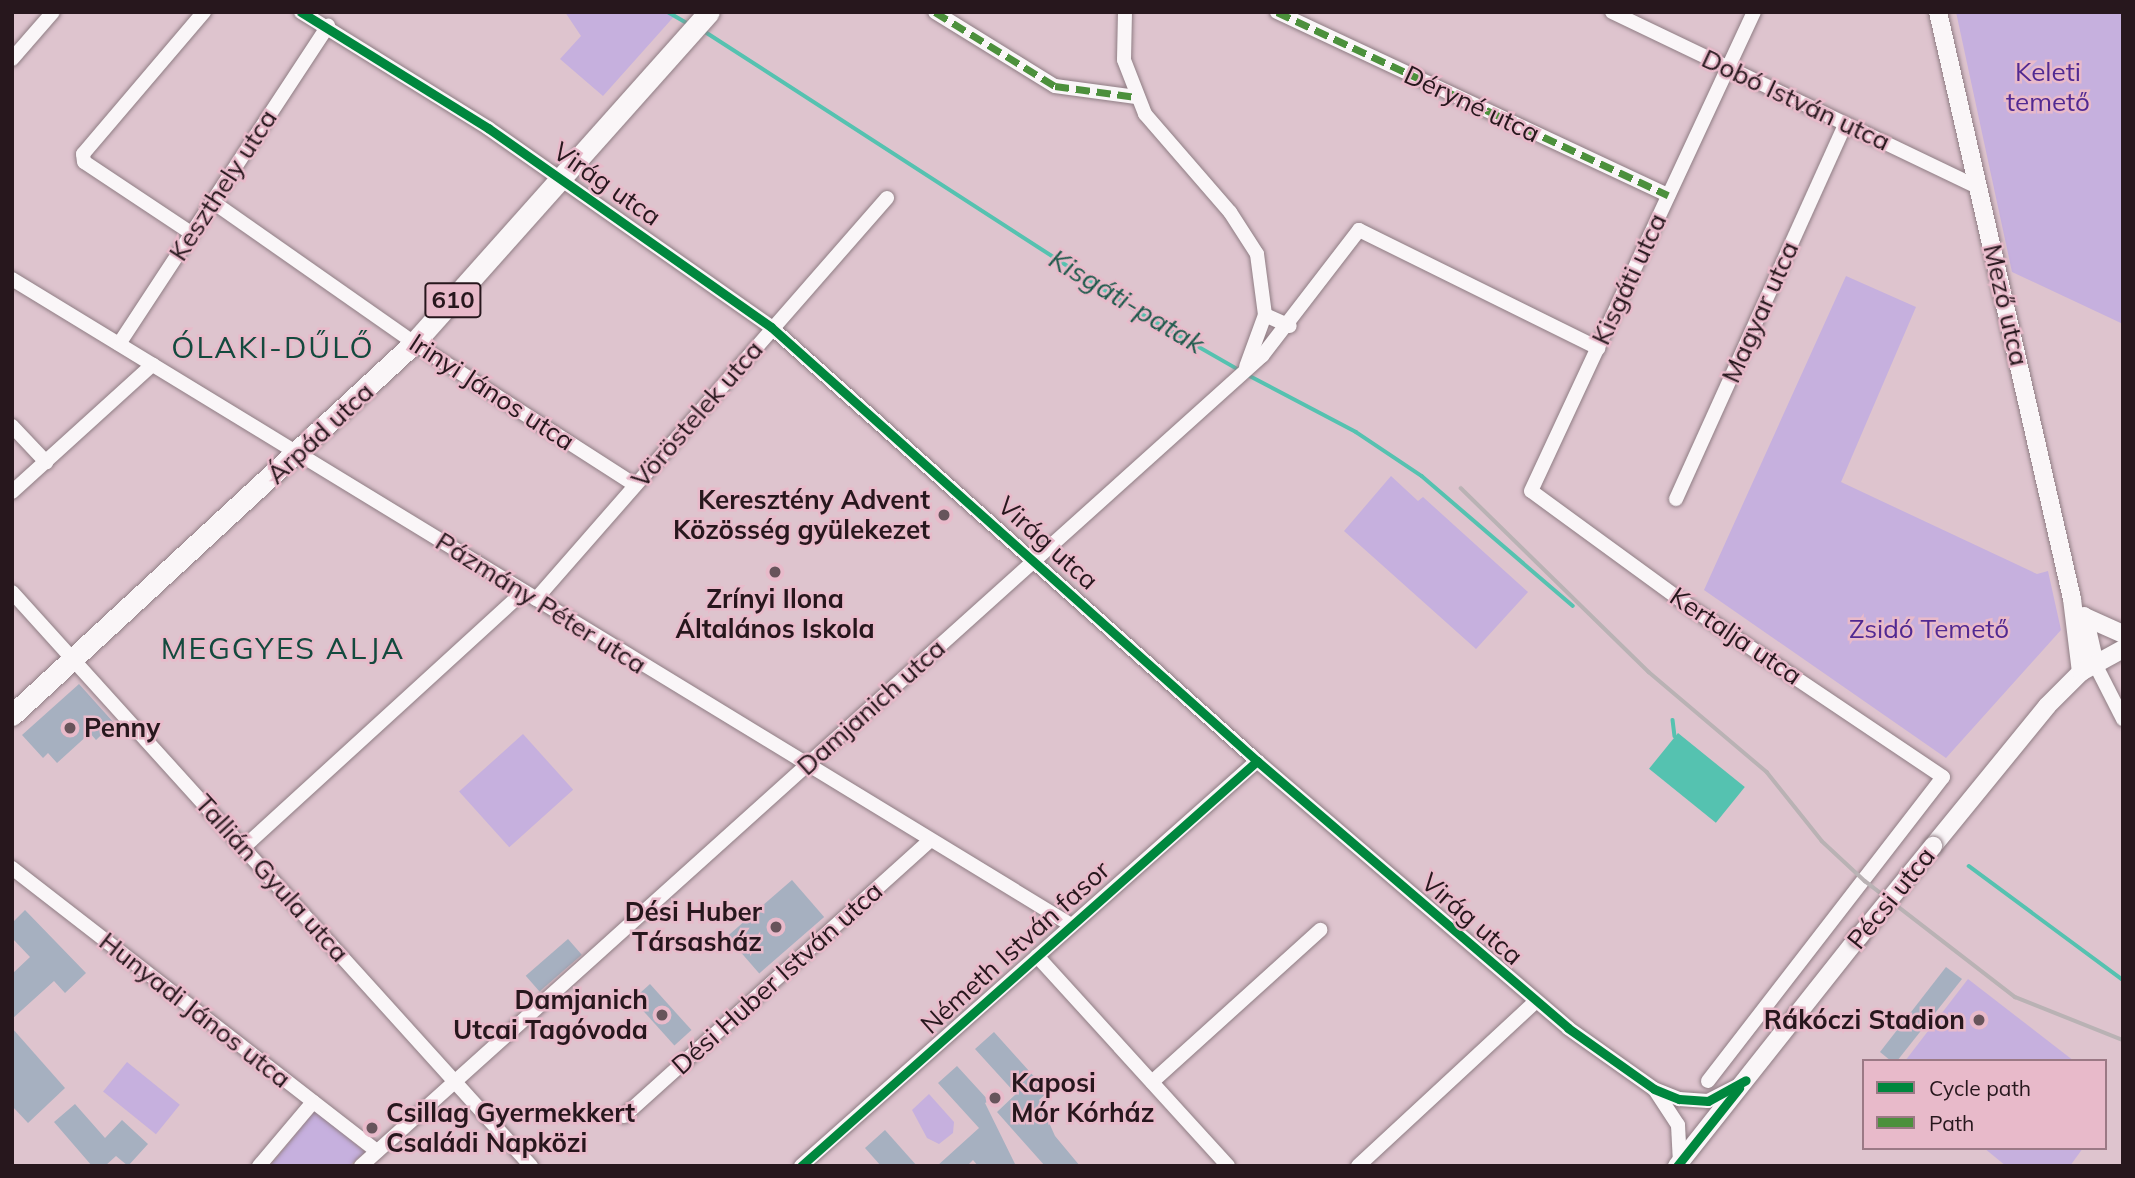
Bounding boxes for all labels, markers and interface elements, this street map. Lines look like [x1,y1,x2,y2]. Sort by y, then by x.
street label: Dobó István utca [1697,43,1895,157]
park label: Keleti temető [2006,56,2090,118]
street label: Déryné utca [1399,59,1545,149]
street label: Keszthely utca [162,103,284,267]
street label: Virág utca [547,136,667,232]
street label: Kisgáti utca [1585,208,1673,350]
street label: Magyar utca [1715,237,1805,387]
street label: Mező utca [1977,241,2035,369]
water label: Kisgáti-patak [1043,242,1211,360]
road number: 610 [423,279,483,320]
street label: Irinyi János utca [404,327,580,457]
district label: ÓLAKI-DŰLŐ [173,329,373,365]
street label: Vöröstelek utca [625,334,769,494]
street label: Árpád utca [260,376,380,490]
place label: Keresztény Advent Közösség gyülekezet [673,484,930,546]
street label: Virág utca [991,490,1105,596]
marker: Keresztény Advent Közösség gyülekezet [936,507,952,523]
street label: Pázmány Péter utca [430,526,652,680]
marker: Zrínyi Ilona Általános Iskola [767,564,783,580]
street label: Kertalja utca [1664,580,1808,692]
place label: Zrínyi Ilona Általános Iskola [675,583,875,644]
park label: Zsidó Temető [1849,613,2009,645]
district label: MEGGYES ALJA [162,630,404,666]
street label: Damjanich utca [791,632,951,782]
place label: Penny [84,712,160,744]
marker: Penny [62,720,78,736]
street label: Tallián Gyula utca [189,788,355,968]
street label: Pécsi utca [1841,841,1941,955]
street label: Németh István fasor [914,854,1116,1040]
street label: Virág utca [1415,866,1529,972]
street label: Dési Huber István utca [665,875,889,1081]
place label: Dési Huber Társasház [625,896,762,958]
marker: Dési Huber Társasház [768,919,784,935]
street label: Hunyadi János utca [93,926,297,1094]
place label: Damjanich Utcai Tagóvoda [453,984,648,1046]
place label: Rákóczi Stadion [1764,1004,1965,1036]
marker: Damjanich Utcai Tagóvoda [654,1007,670,1023]
marker: Rákóczi Stadion [1971,1012,1987,1028]
legend [1862,1059,2107,1150]
place label: Kaposi Mór Kórház [1011,1067,1154,1128]
text: Cycle path [1929,1075,2031,1101]
marker: Kaposi Mór Kórház [985,1088,1005,1108]
place label: Csillag Gyermekkert Családi Napközi [386,1097,635,1158]
text: Path [1929,1110,1974,1136]
marker: Csillag Gyermekkert Családi Napközi [364,1120,380,1136]

